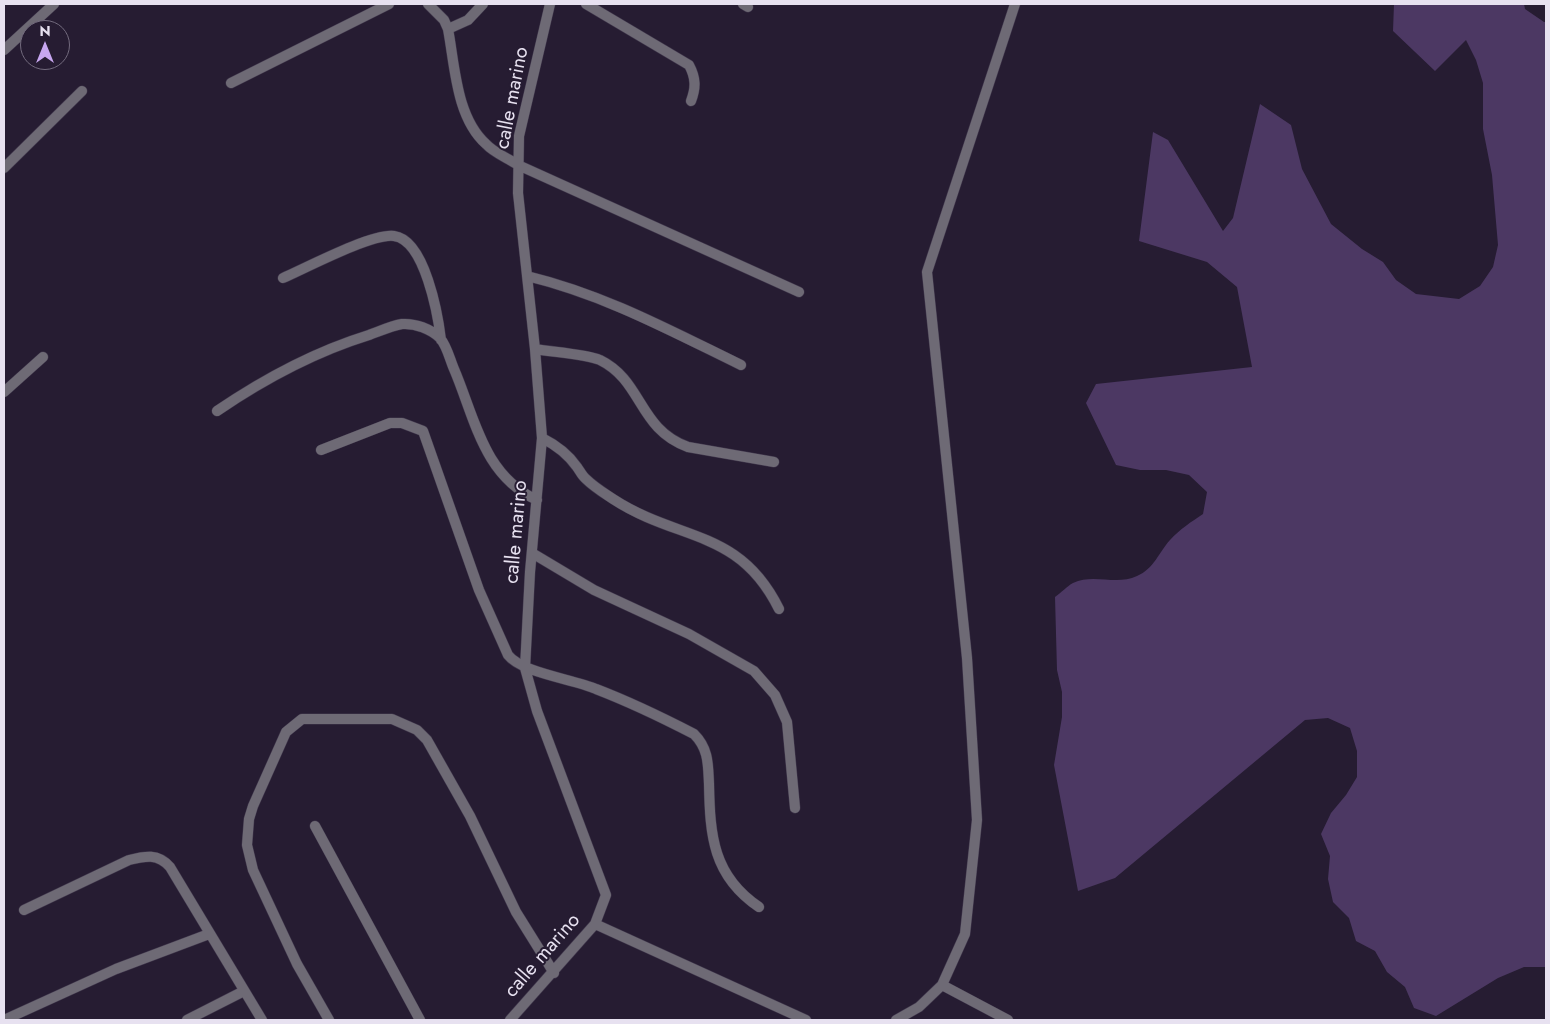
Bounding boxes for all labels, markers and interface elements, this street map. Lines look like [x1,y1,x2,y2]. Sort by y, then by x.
north arrow [20,20,70,70]
text: N [39,21,51,41]
street label: calle marino [491,45,535,151]
street label: calle marino [501,479,533,585]
street label: calle marino [500,909,586,1003]

